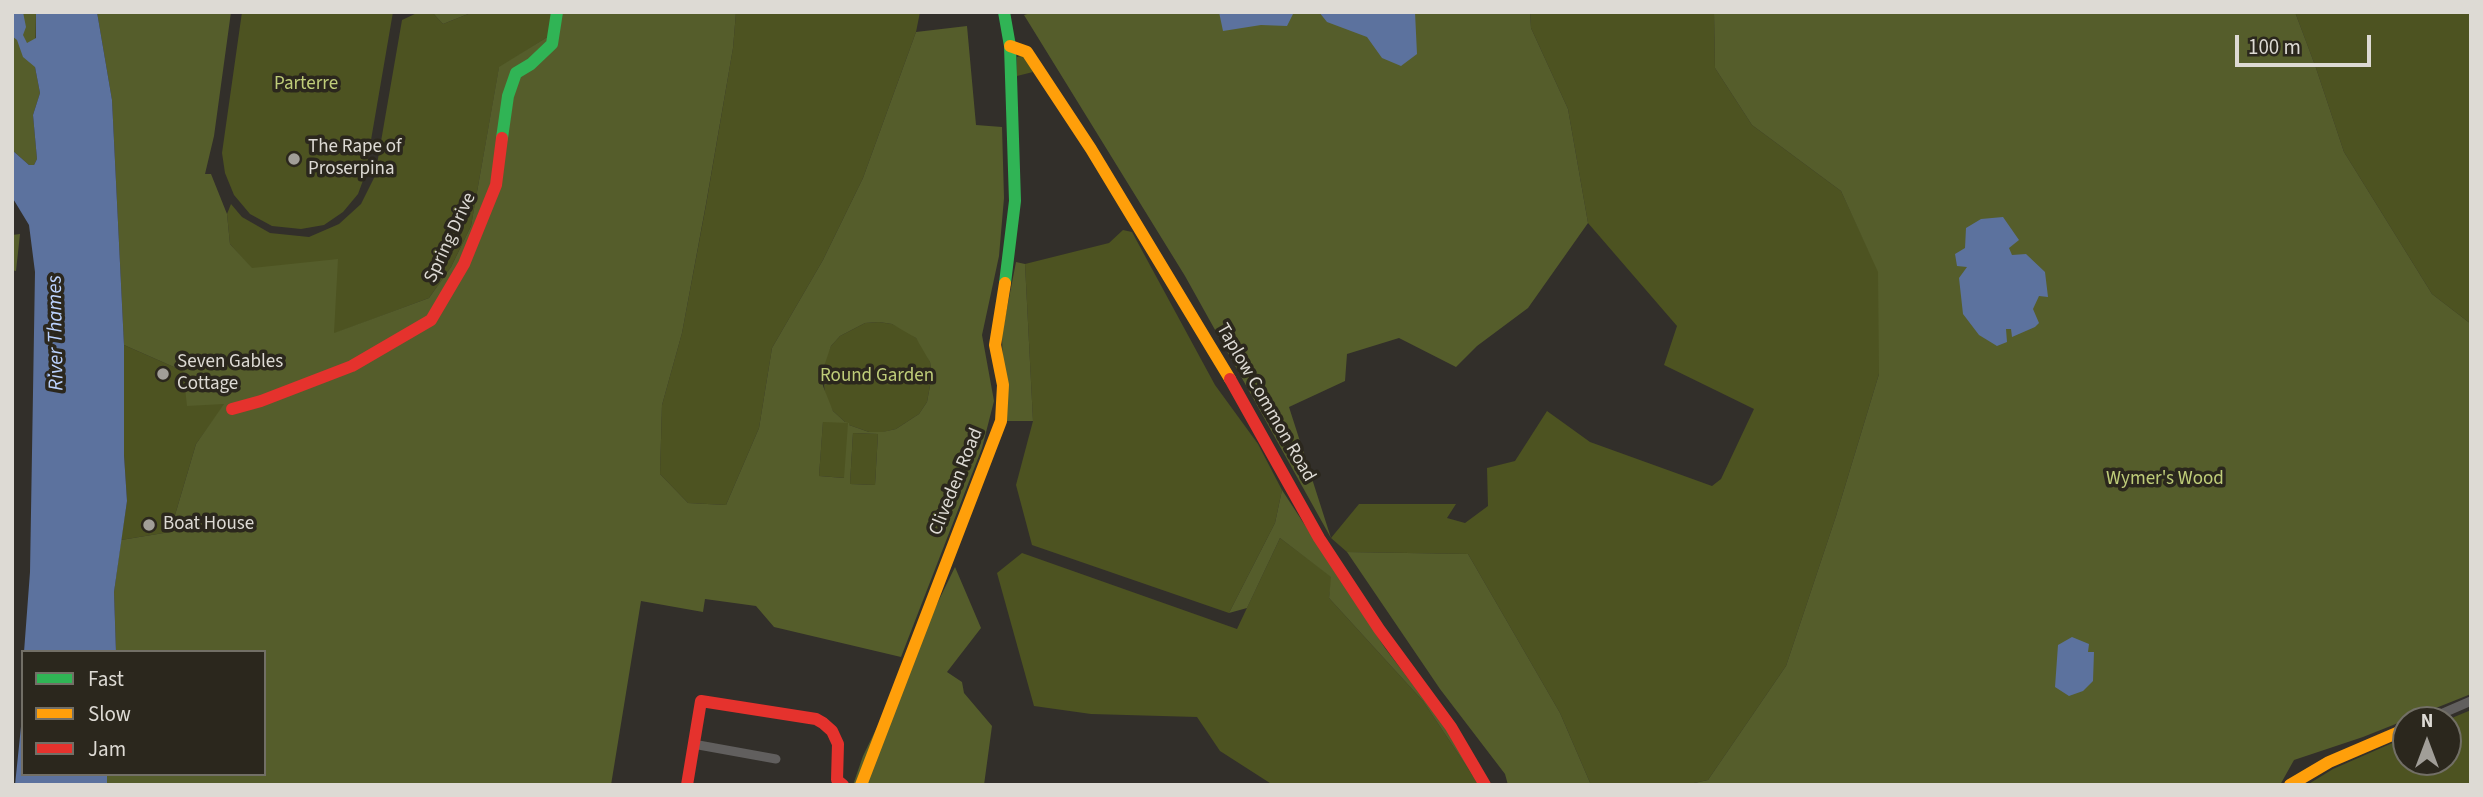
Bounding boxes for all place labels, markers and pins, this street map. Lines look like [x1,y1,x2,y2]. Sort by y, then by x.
place label: The Rape of Proserpina [308,137,402,181]
marker: The Rape of Proserpina [286,151,302,167]
place label: Seven Gables Cottage [177,352,283,396]
marker: Seven Gables Cottage [155,366,171,382]
place label: Boat House [163,514,254,536]
marker: Boat House [141,517,157,533]

